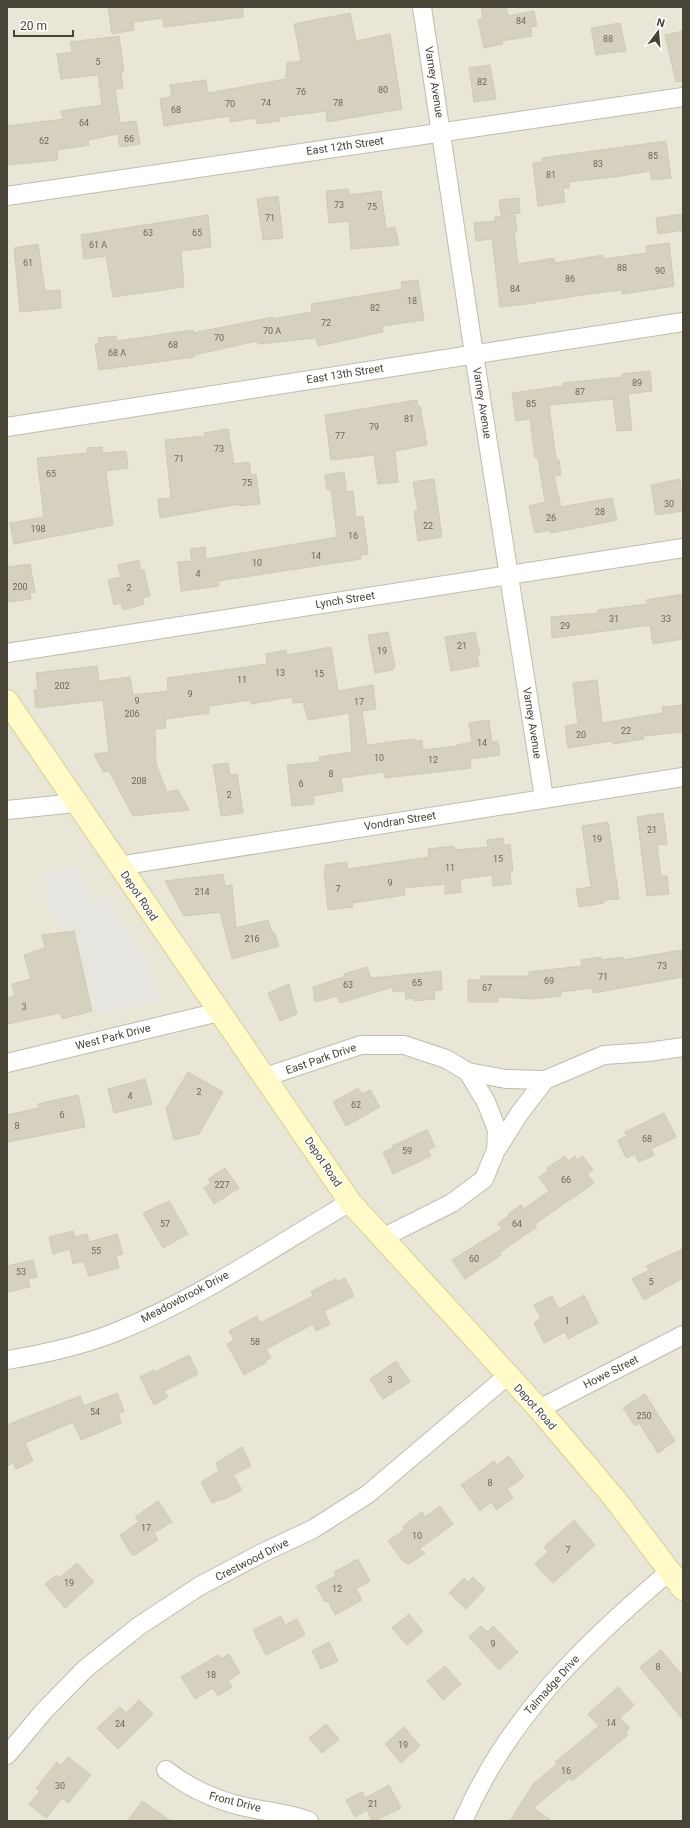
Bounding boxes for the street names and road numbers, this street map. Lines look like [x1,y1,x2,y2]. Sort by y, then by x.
street label: Varney Avenue [422,45,446,119]
street label: East 12th Street [305,134,385,158]
street label: East 13th Street [305,361,385,387]
street label: Varney Avenue [470,366,494,440]
street label: Lynch Street [314,589,376,611]
street label: Varney Avenue [520,686,544,760]
street label: Vondran Street [363,809,437,833]
street label: Depot Road [118,869,160,923]
street label: West Park Drive [74,1021,152,1053]
street label: East Park Drive [284,1041,358,1077]
street label: Depot Road [302,1135,344,1189]
street label: Meadowbrook Drive [139,1268,231,1326]
street label: Howe Street [581,1352,641,1391]
street label: Depot Road [511,1381,559,1433]
street label: Crestwood Drive [213,1536,291,1584]
street label: Talmadge Drive [522,1652,582,1718]
street label: Front Drive [208,1789,262,1815]

